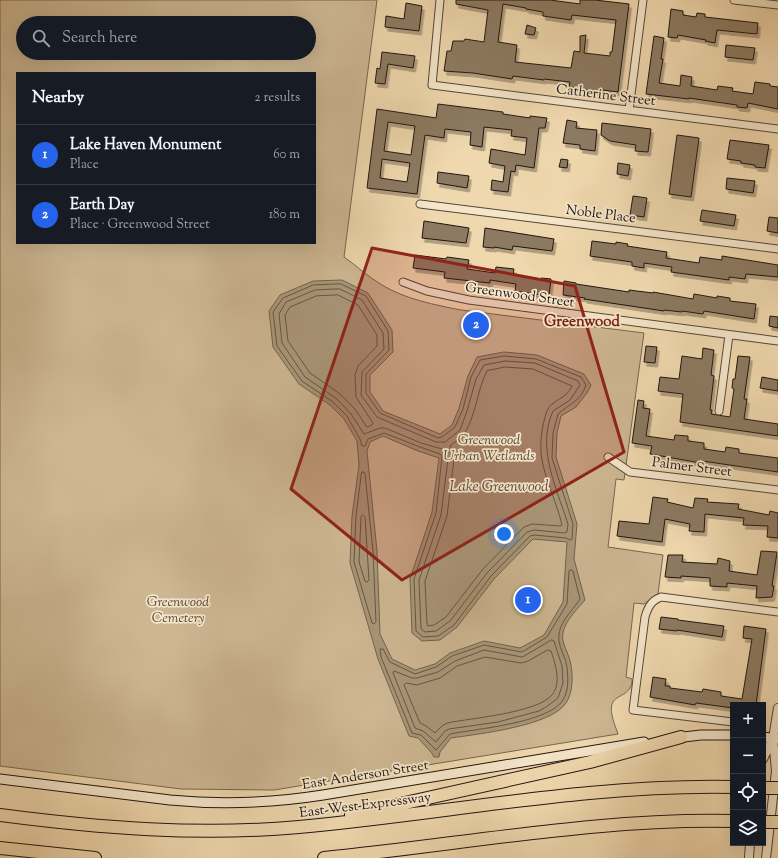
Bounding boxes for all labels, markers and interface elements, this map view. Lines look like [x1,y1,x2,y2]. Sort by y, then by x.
search box [16,16,316,60]
icon: search [30,27,52,49]
text: Search here [62,28,137,49]
street label: Catherine Street [555,80,657,112]
text: Nearby [32,86,84,110]
text: 2 results [255,89,300,107]
text: Lake Haven Monument [70,135,221,156]
text: 1 [43,146,47,164]
text: 60 m [273,146,300,164]
text: Place [70,156,99,174]
text: Earth Day [70,195,135,216]
street label: Noble Place [565,201,637,229]
text: 2 [42,206,48,224]
text: 180 m [269,206,300,224]
text: Place · Greenwood Street [70,216,210,234]
street label: Greenwood Street [464,278,576,314]
pin: 2 [463,310,489,340]
district label: Greenwood [544,312,621,333]
park label: Greenwood Urban Wetlands [443,431,535,467]
street label: Palmer Street [651,453,733,483]
water label: Lake Greenwood [449,477,549,498]
your location [494,524,514,544]
pin: 1 [515,585,541,615]
park label: Greenwood Cemetery [147,593,209,629]
map controls [730,702,766,846]
button: + [730,702,766,738]
button: − [730,738,766,774]
street label: East Anderson Street [301,756,430,796]
button: locate [730,774,766,810]
street label: East-West Expressway [298,788,432,824]
button: layers [730,810,766,846]

